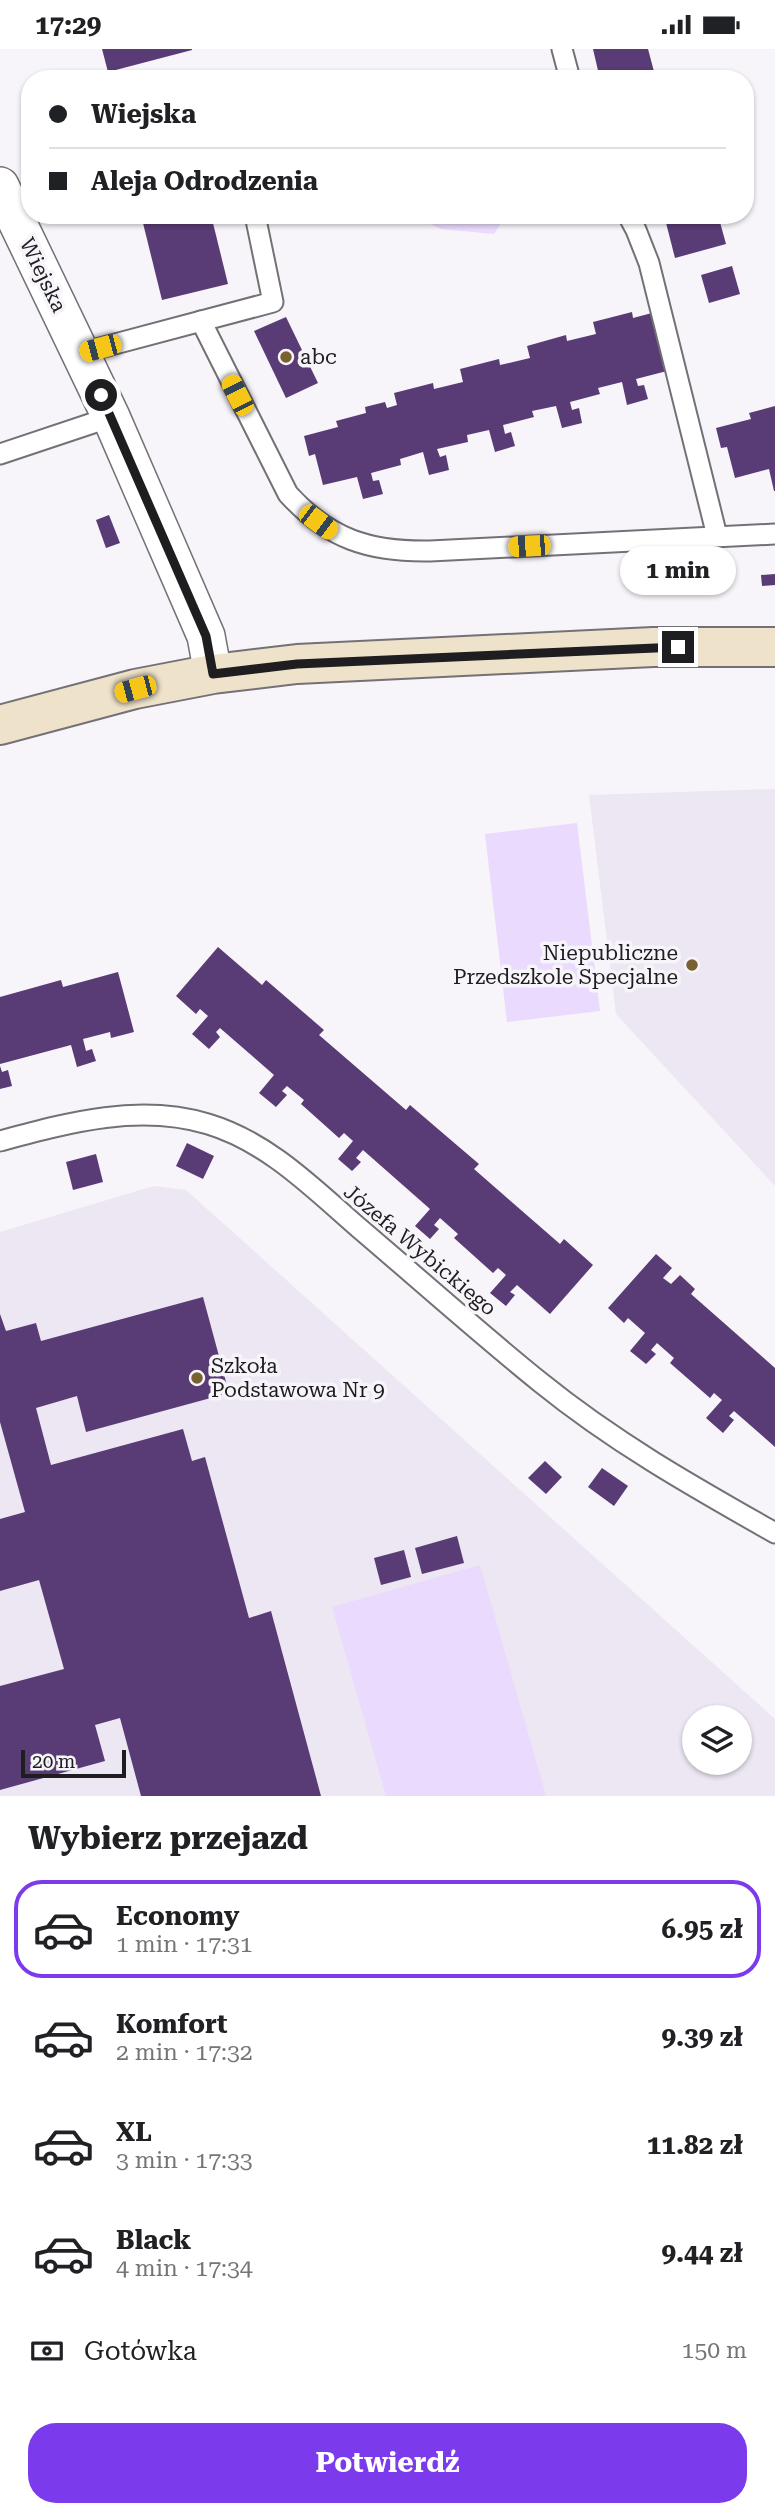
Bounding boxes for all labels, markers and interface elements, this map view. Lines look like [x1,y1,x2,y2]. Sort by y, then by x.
text: 17:29 [35,10,101,40]
text: Wiejska [91,99,196,129]
text: Aleja Odrodzenia [91,166,318,196]
street label: Wiejska [15,234,72,317]
car [77,332,124,364]
place label: abc [300,345,337,369]
marker: abc [278,349,294,365]
car [219,372,256,418]
route start [85,379,117,411]
car [295,501,342,543]
car [508,534,551,558]
callout: 1 min [620,545,736,595]
text: 1 min [646,557,710,584]
route end [662,631,694,663]
car [112,673,159,705]
place label: Niepubliczne Przedszkole Specjalne [453,941,678,989]
marker: Niepubliczne Przedszkole Specjalne [684,957,700,973]
street label: Józefa Wybickiego [339,1179,501,1321]
place label: Szkoła Podstawowa Nr 9 [211,1354,385,1402]
marker: Szkoła Podstawowa Nr 9 [189,1370,205,1386]
map controls [682,1705,752,1775]
button: layers [682,1705,752,1775]
scale bar [21,1747,126,1779]
text: 20 m [32,1750,75,1773]
text: Wybierz przejazd [28,1819,308,1857]
icon: car [32,1898,95,1961]
text: Economy [116,1901,239,1931]
text: 6.95 zł [661,1914,743,1944]
text: 1 min · 17:31 [116,1931,253,1958]
icon: car [32,2006,95,2069]
text: Komfort [116,2009,228,2039]
text: 9.39 zł [661,2022,743,2052]
text: 2 min · 17:32 [116,2039,253,2066]
icon: car [32,2114,95,2177]
text: XL [116,2117,152,2147]
text: 11.82 zł [647,2130,743,2160]
text: 3 min · 17:33 [116,2147,253,2174]
icon: car [32,2222,95,2285]
text: Black [116,2225,191,2255]
text: 9.44 zł [661,2238,743,2268]
text: 4 min · 17:34 [116,2255,253,2282]
icon: cash [28,2332,66,2370]
text: Gotówka [84,2336,197,2366]
text: 150 m [682,2337,747,2364]
button: Potwierdź [28,2423,747,2503]

